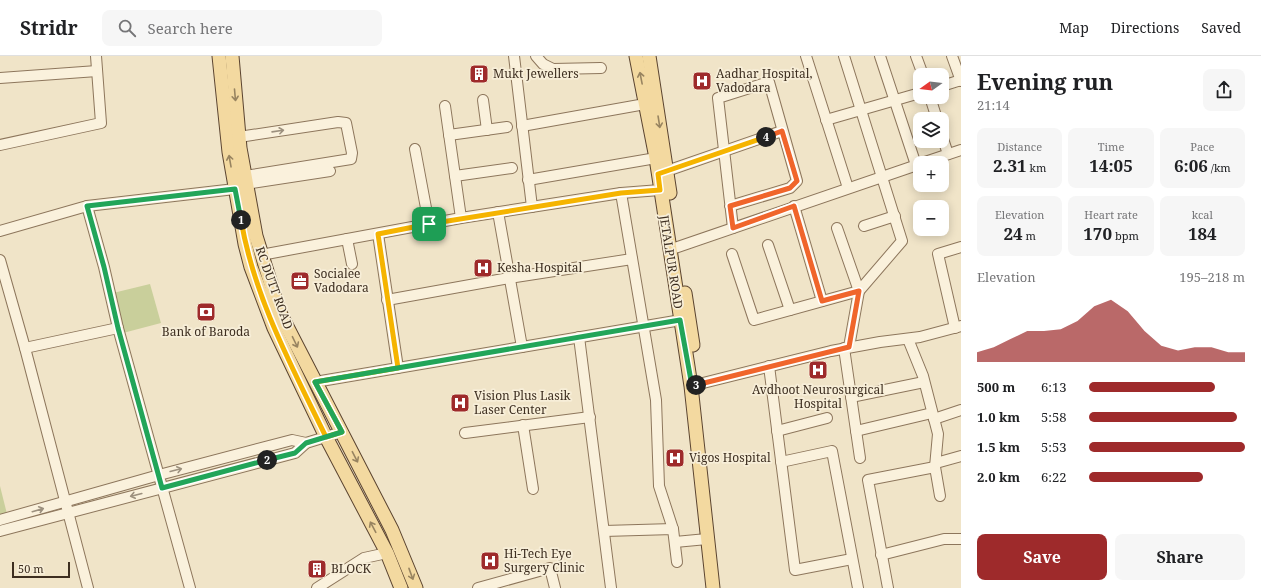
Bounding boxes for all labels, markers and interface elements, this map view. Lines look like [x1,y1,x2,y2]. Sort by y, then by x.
search box [102,10,382,46]
text: Stridr [20,15,78,41]
icon: search [116,17,138,39]
text: Search here [148,18,233,38]
text: Map [1059,18,1089,37]
text: Directions [1111,18,1179,37]
text: Saved [1201,18,1241,37]
building icon: Mukt Jewellers [468,63,490,85]
place label: Mukt Jewellers [493,65,579,82]
place label: Aadhar Hospital, Vadodara [716,65,813,96]
text: Evening run [977,66,1113,96]
north arrow [913,68,949,104]
map controls [913,68,949,236]
button: share [1203,69,1245,111]
hospital icon: Aadhar Hospital, Vadodara [691,70,713,92]
one-way arrow [636,72,644,85]
one-way arrow [232,88,239,101]
text: 21:14 [977,96,1010,114]
button: layers [913,112,949,148]
one-way arrow [655,115,663,128]
one-way arrow [271,127,284,135]
pin: 4 [756,127,776,147]
text: 4 [763,129,769,144]
text: Distance [997,139,1042,154]
text: Time [1098,139,1124,154]
text: Pace [1190,139,1214,154]
text: 2.31 [993,154,1027,177]
text: 14:05 [1089,154,1133,177]
text: 6:06 [1174,154,1208,177]
one-way arrow [226,155,234,168]
button: + [913,156,949,192]
text: km [1027,160,1046,175]
text: /km [1208,160,1231,175]
button: − [913,200,949,236]
pin [412,207,446,241]
text: Elevation [995,207,1044,222]
text: Heart rate [1084,207,1138,222]
text: kcal [1192,207,1213,222]
pin: 1 [231,210,251,230]
text: 1 [238,212,244,227]
icon: arrive [418,213,440,235]
street label: JETALPUR ROAD [656,213,687,310]
text: 24 [1003,222,1023,245]
text: 170 [1083,222,1112,245]
text: 184 [1188,222,1217,245]
text: m [1023,228,1036,243]
text: bpm [1112,228,1139,243]
street label: RC DUTT ROAD [252,244,297,332]
hospital icon: Kesha Hospital [472,257,494,279]
place label: Kesha Hospital [497,259,583,276]
place label: Socialee Vadodara [314,265,369,296]
text: Elevation [977,268,1036,286]
text: 195–218 m [1179,268,1245,286]
office icon: Socialee Vadodara [289,270,311,292]
bank icon: Bank of Baroda [195,301,217,323]
place label: Bank of Baroda [162,323,250,340]
one-way arrow [292,336,299,348]
hospital icon: Avdhoot Neurosurgical Hospital [807,359,829,381]
pin: 3 [686,375,706,395]
text: 3 [693,377,699,392]
text: 500 m [977,378,1015,396]
text: 6:13 [1041,378,1067,396]
place label: Avdhoot Neurosurgical Hospital [752,381,884,412]
place label: Vision Plus Lasik Laser Center [474,387,572,418]
hospital icon: Vision Plus Lasik Laser Center [449,392,471,414]
text: 1.0 km [977,408,1020,426]
text: 5:58 [1041,408,1067,426]
text: 1.5 km [977,438,1020,456]
text: 5:53 [1041,438,1067,456]
hospital icon: Vigos Hospital [664,447,686,469]
place label: Vigos Hospital [689,449,771,466]
pin: 2 [257,450,277,470]
one-way arrow [352,451,359,463]
text: 2 [264,452,270,467]
one-way arrow [169,466,182,474]
text: 2.0 km [977,468,1020,486]
text: 6:22 [1041,468,1067,486]
one-way arrow [130,491,143,499]
one-way arrow [31,505,44,513]
one-way arrow [369,521,376,533]
button: Save [977,534,1107,580]
button: Share [1115,534,1245,580]
place label: Hi-Tech Eye Surgery Clinic [504,545,585,576]
hospital icon: Hi-Tech Eye Surgery Clinic [479,550,501,572]
building icon: BLOCK [306,558,328,580]
scale bar [12,560,70,579]
place label: BLOCK [331,560,372,577]
text: 50 m [18,561,44,576]
one-way arrow [408,568,415,581]

